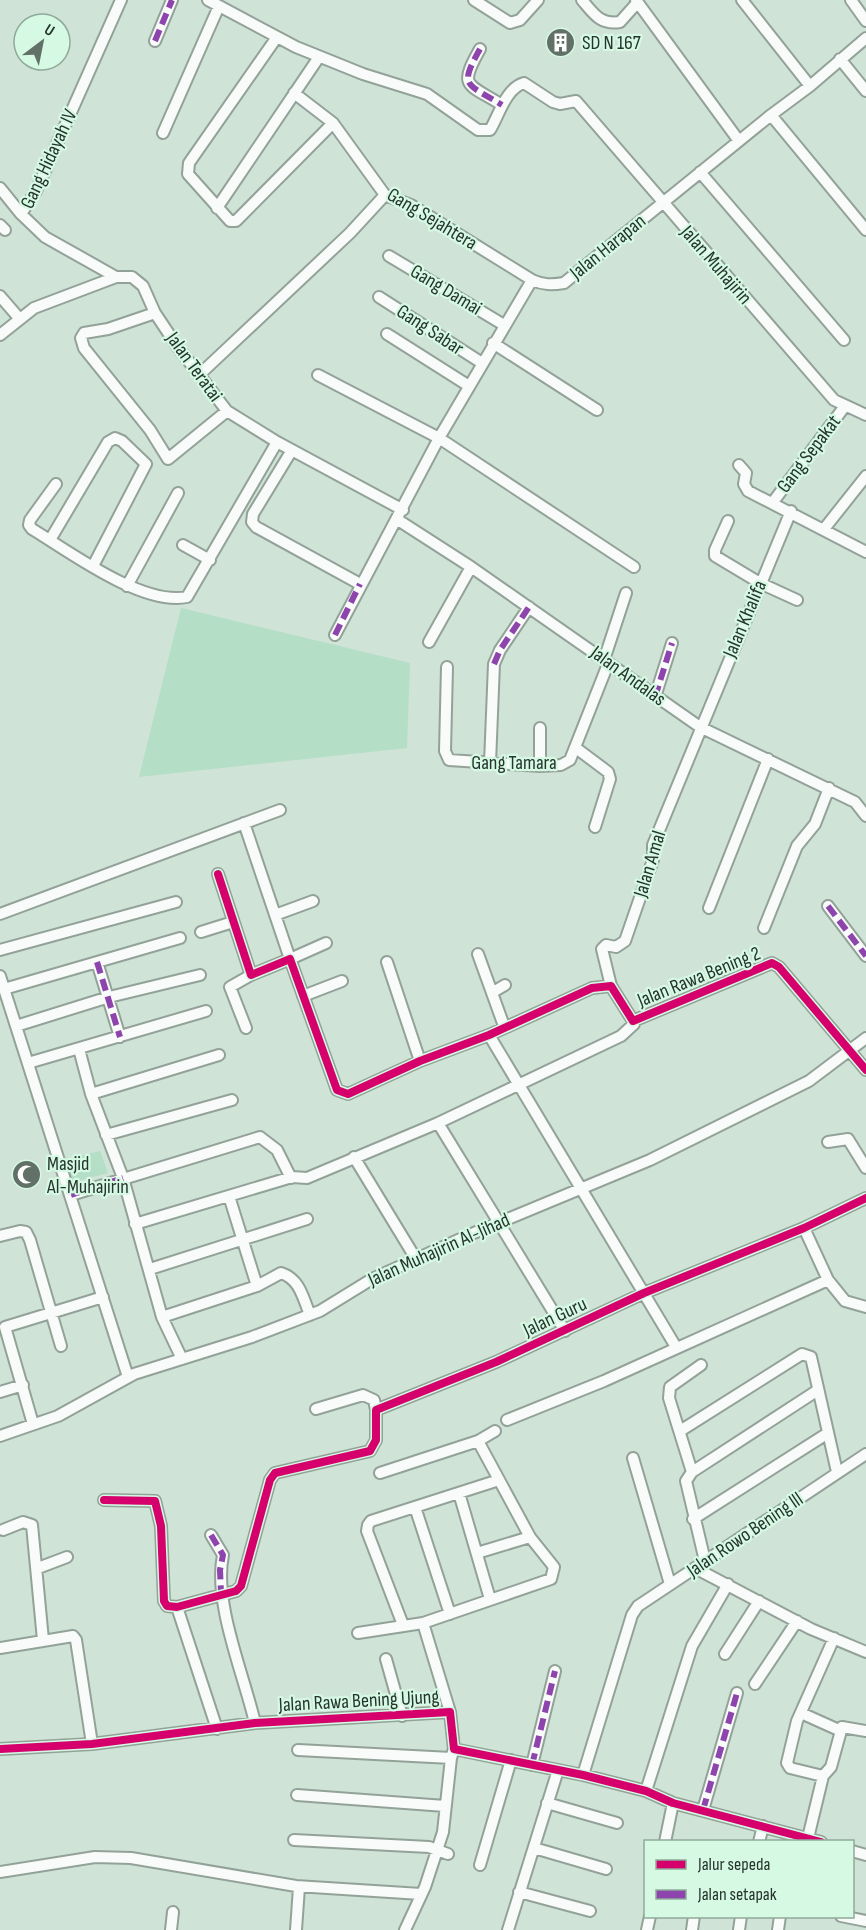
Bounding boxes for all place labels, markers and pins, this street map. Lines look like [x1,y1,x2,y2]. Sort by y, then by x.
building icon: SD N 167 [545,27,577,59]
place label: SD N 167 [582,31,641,55]
place label: Masjid Al-Muhajirin [46,1152,129,1199]
mosque icon: Masjid Al-Muhajirin [10,1159,42,1191]

